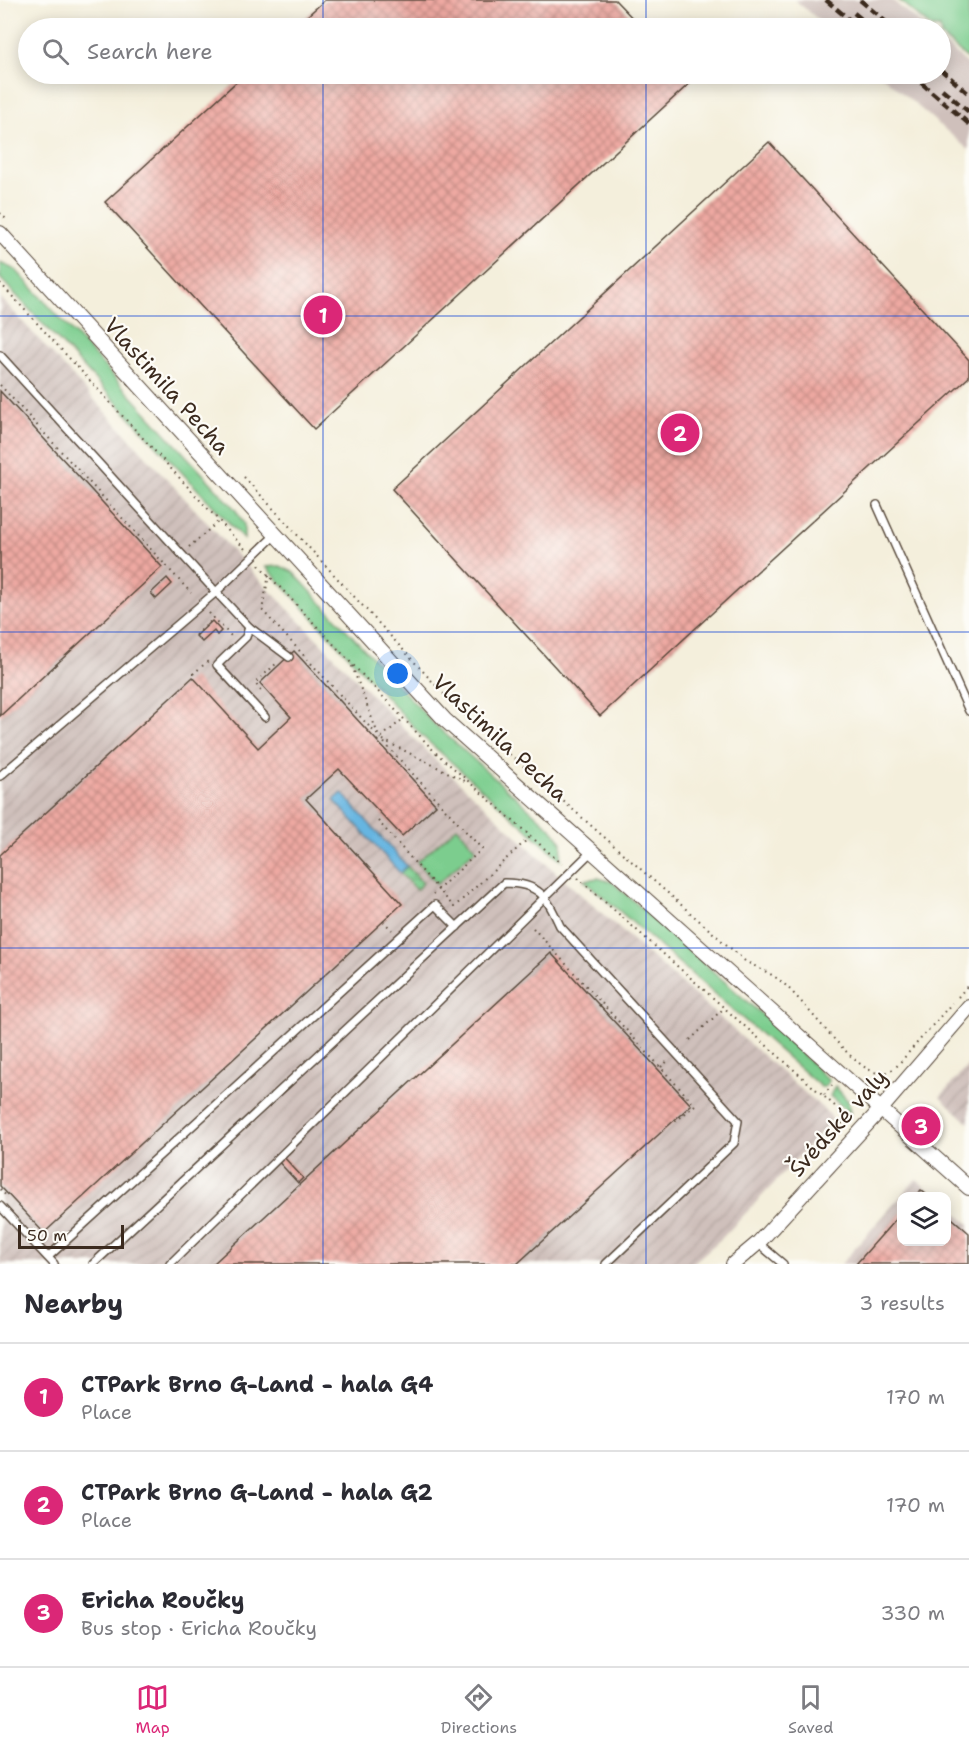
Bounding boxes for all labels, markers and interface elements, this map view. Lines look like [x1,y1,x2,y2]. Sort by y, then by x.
search box [18,18,951,84]
icon: search [39,35,72,68]
text: Search here [87,37,213,66]
pin: 1 [304,292,342,338]
street label: Vlastimila Pecha [98,311,237,461]
pin: 2 [660,410,700,456]
your location [383,659,412,688]
street label: Vlastimila Pecha [426,668,574,809]
street label: Švédské valy [782,1063,894,1183]
pin: 3 [902,1104,940,1148]
map controls [897,1192,951,1246]
button: layers [897,1192,951,1246]
scale bar [18,1222,124,1250]
text: 50 m [27,1225,67,1246]
text: Nearby [24,1286,123,1321]
text: 3 results [859,1290,945,1316]
text: CTPark Brno G-Land - hala G4 [81,1370,433,1399]
text: 1 [39,1384,48,1410]
text: 170 m [886,1384,945,1410]
text: Place [81,1399,132,1425]
text: CTPark Brno G-Land - hala G2 [81,1478,433,1507]
text: 2 [37,1492,51,1518]
text: 170 m [886,1492,945,1518]
text: Place [81,1507,132,1533]
text: Ericha Roučky [81,1586,245,1615]
text: 3 [37,1600,51,1626]
text: 330 m [881,1600,945,1626]
text: Bus stop · Ericha Roučky [81,1615,317,1641]
tab: Map [136,1681,170,1738]
tab: Directions [441,1681,517,1738]
tab: Saved [788,1681,834,1738]

